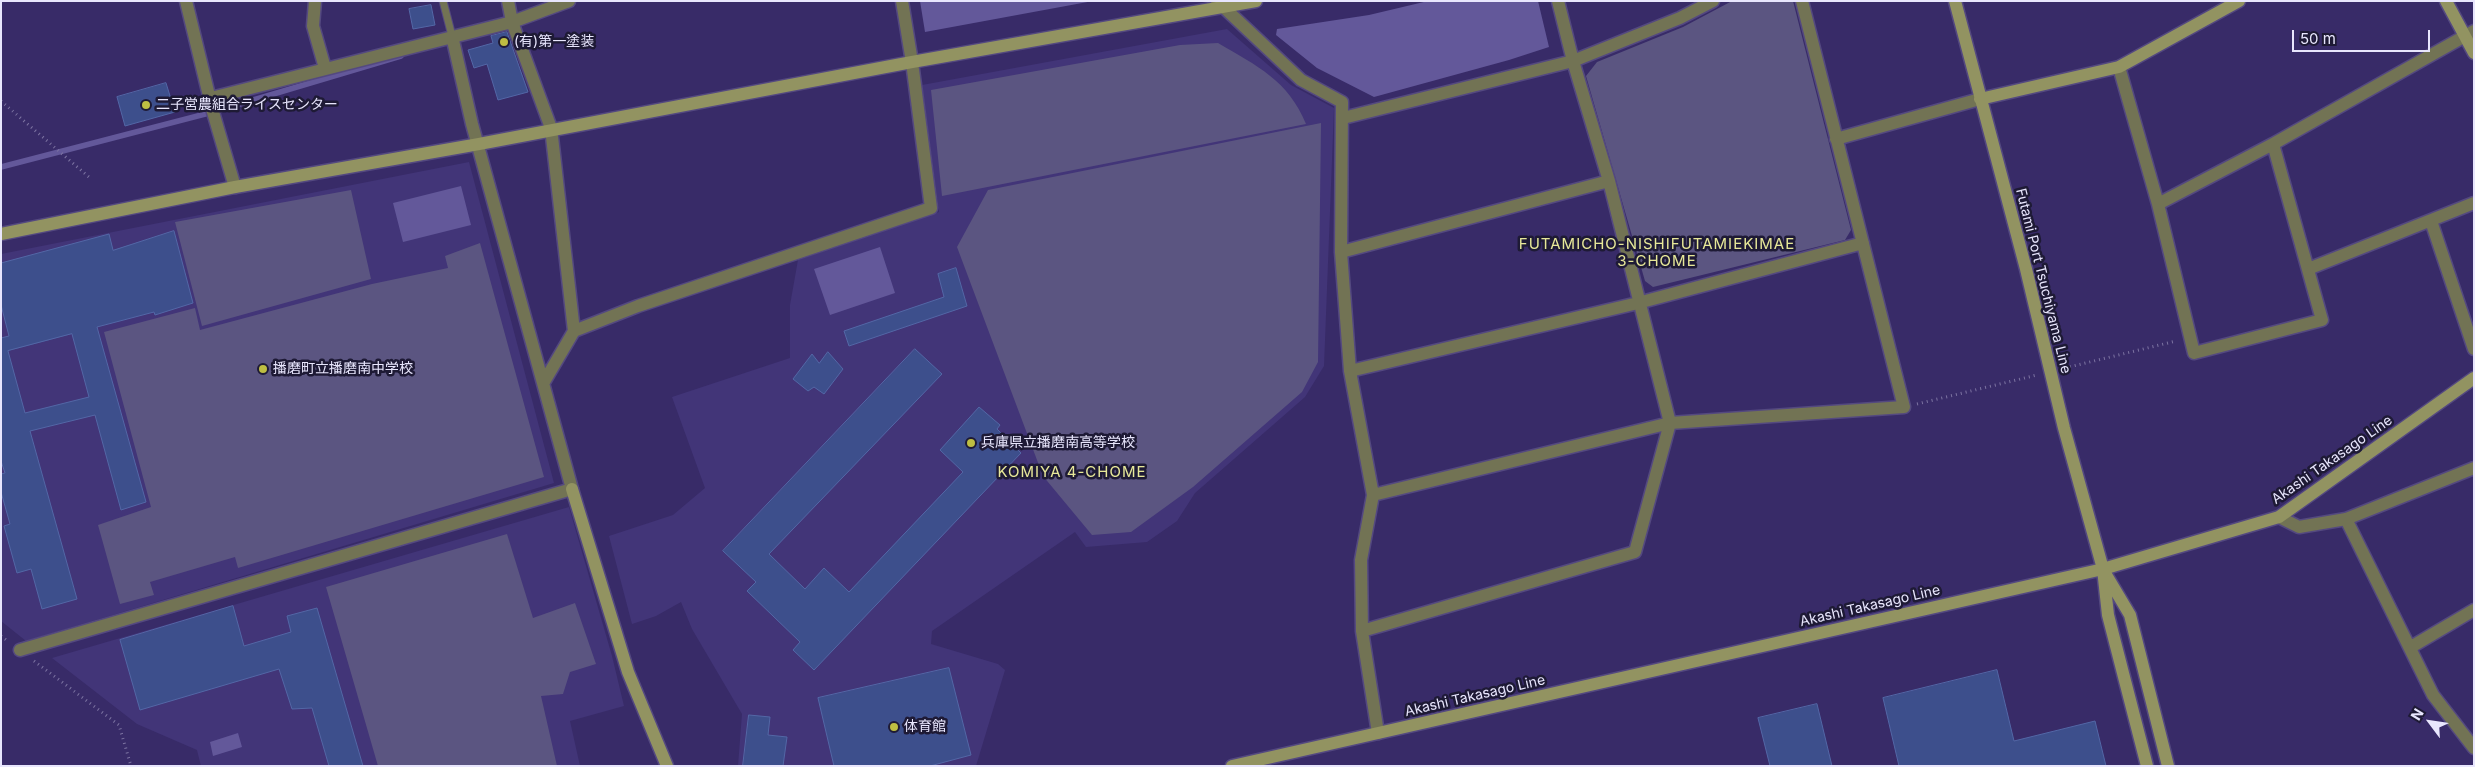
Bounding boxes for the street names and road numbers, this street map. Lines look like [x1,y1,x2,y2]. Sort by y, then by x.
street label: Futami Port Tsuchiyama Line [2012,187,2074,375]
street label: Akashi Takasago Line [2268,412,2396,508]
street label: Akashi Takasago Line [1798,582,1942,630]
street label: Akashi Takasago Line [1403,672,1547,720]

